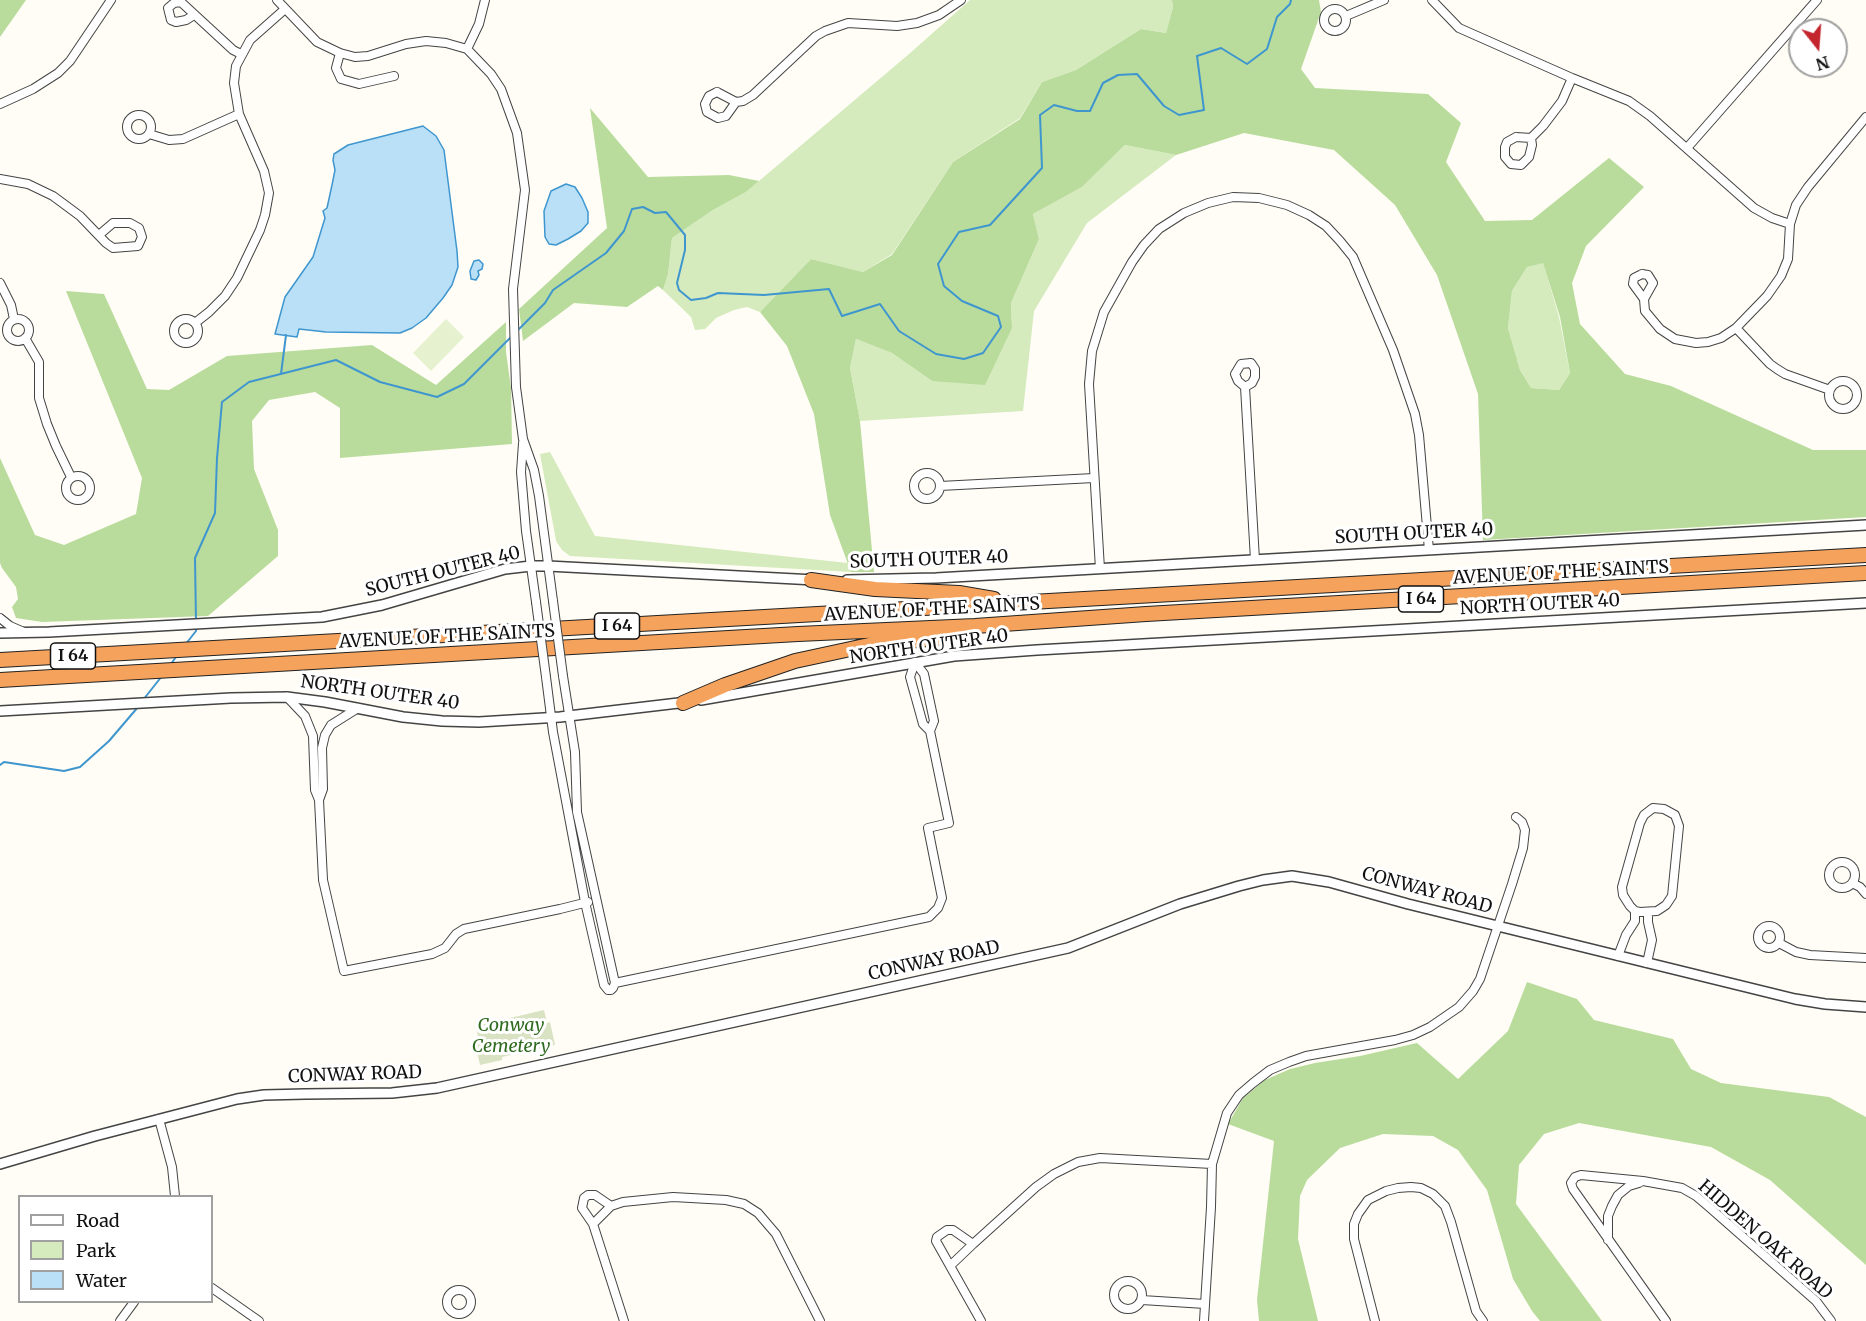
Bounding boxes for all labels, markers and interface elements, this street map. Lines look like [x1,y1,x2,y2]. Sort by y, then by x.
north arrow [1788,18,1848,78]
text: N [1814,52,1832,75]
street label: SOUTH OUTER 40 [1334,519,1494,549]
street label: SOUTH OUTER 40 [363,542,523,602]
street label: SOUTH OUTER 40 [849,546,1009,574]
street label: AVENUE OF THE SAINTS [1452,557,1670,589]
road number: I 64 [1398,586,1444,612]
street label: NORTH OUTER 40 [1459,590,1621,620]
street label: AVENUE OF THE SAINTS [823,594,1041,626]
road number: I 64 [594,613,640,639]
street label: AVENUE OF THE SAINTS [338,621,556,653]
street label: NORTH OUTER 40 [848,625,1010,669]
road number: I 64 [50,643,96,669]
street label: NORTH OUTER 40 [299,671,461,715]
street label: CONWAY ROAD [1360,863,1494,919]
street label: CONWAY ROAD [866,937,1002,985]
park label: Conway Cemetery [472,1015,550,1058]
street label: CONWAY ROAD [288,1062,422,1088]
street label: HIDDEN OAK ROAD [1693,1176,1837,1304]
legend [18,1195,213,1303]
text: Road [76,1209,120,1232]
text: Park [76,1239,116,1262]
text: Water [76,1269,127,1292]

